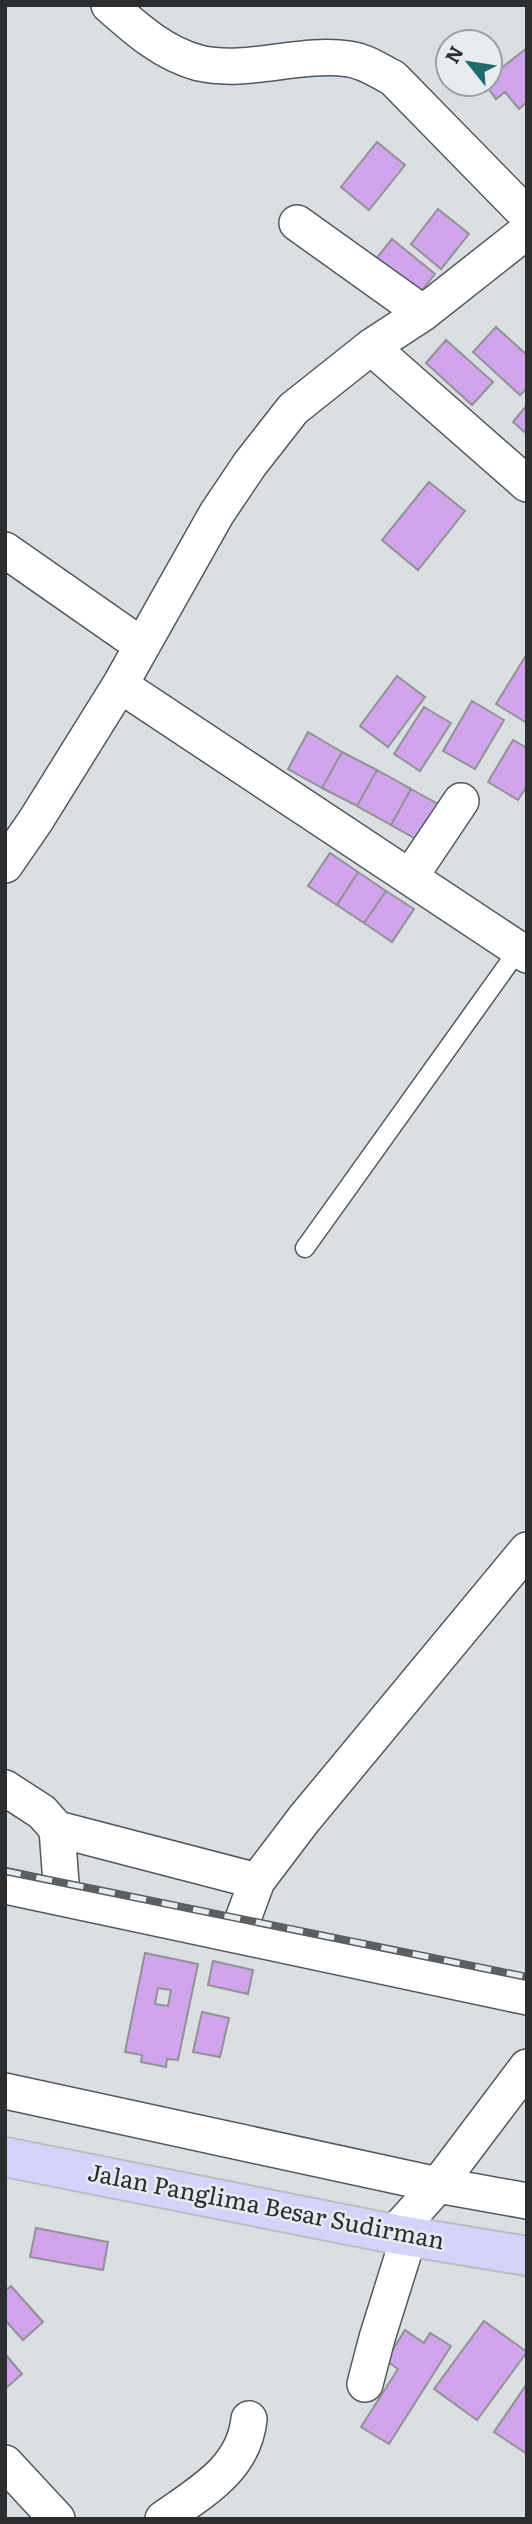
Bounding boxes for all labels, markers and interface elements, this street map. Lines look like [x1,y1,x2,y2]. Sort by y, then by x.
north arrow [434,28,504,98]
text: N [437,40,470,68]
street label: Jalan Panglima Besar Sudirman [85,2153,448,2256]

